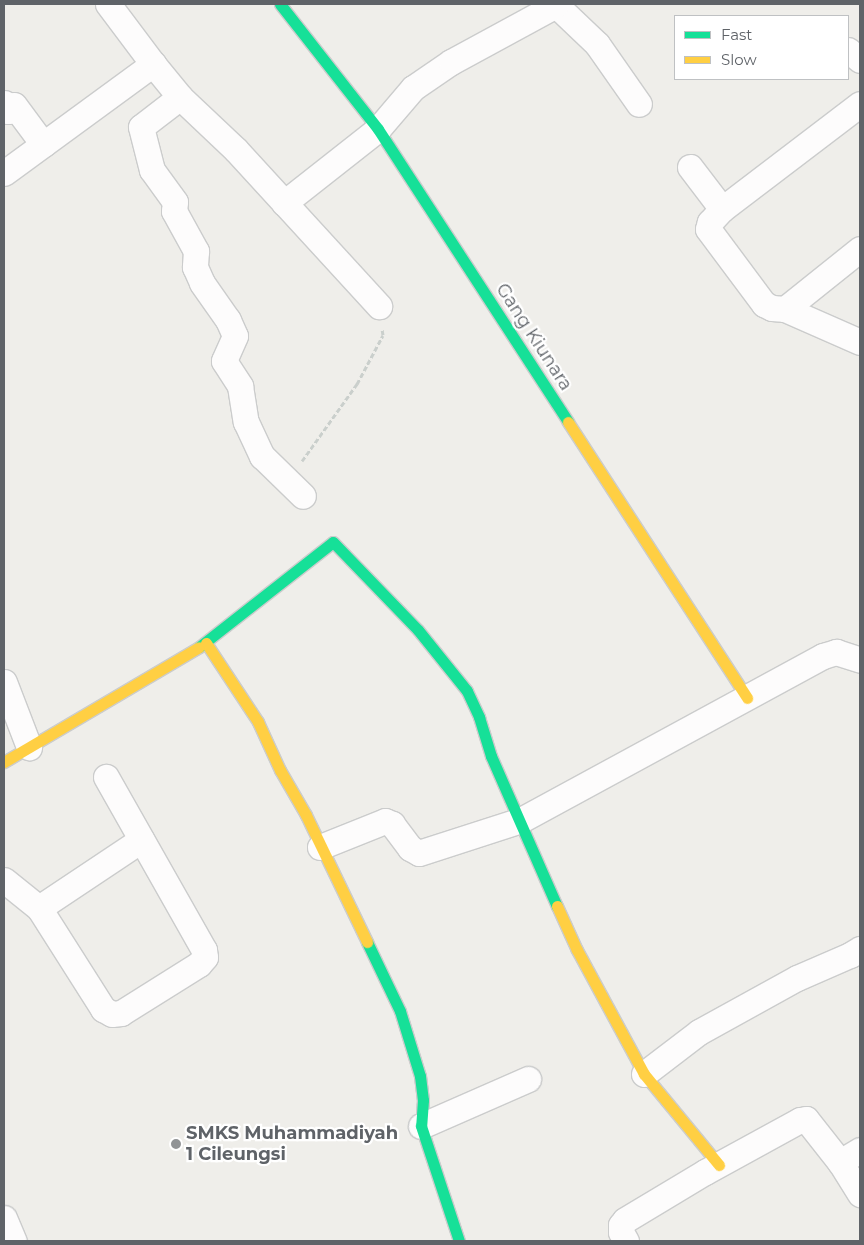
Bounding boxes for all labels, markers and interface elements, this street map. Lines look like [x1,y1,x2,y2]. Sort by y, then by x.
legend [674,15,849,80]
text: Fast [721,25,752,44]
text: Slow [721,50,757,69]
street label: Gang Kiunara [491,279,577,395]
place label: SMKS Muhammadiyah 1 Cileungsi [186,1123,398,1166]
marker: SMKS Muhammadiyah 1 Cileungsi [170,1138,182,1150]

